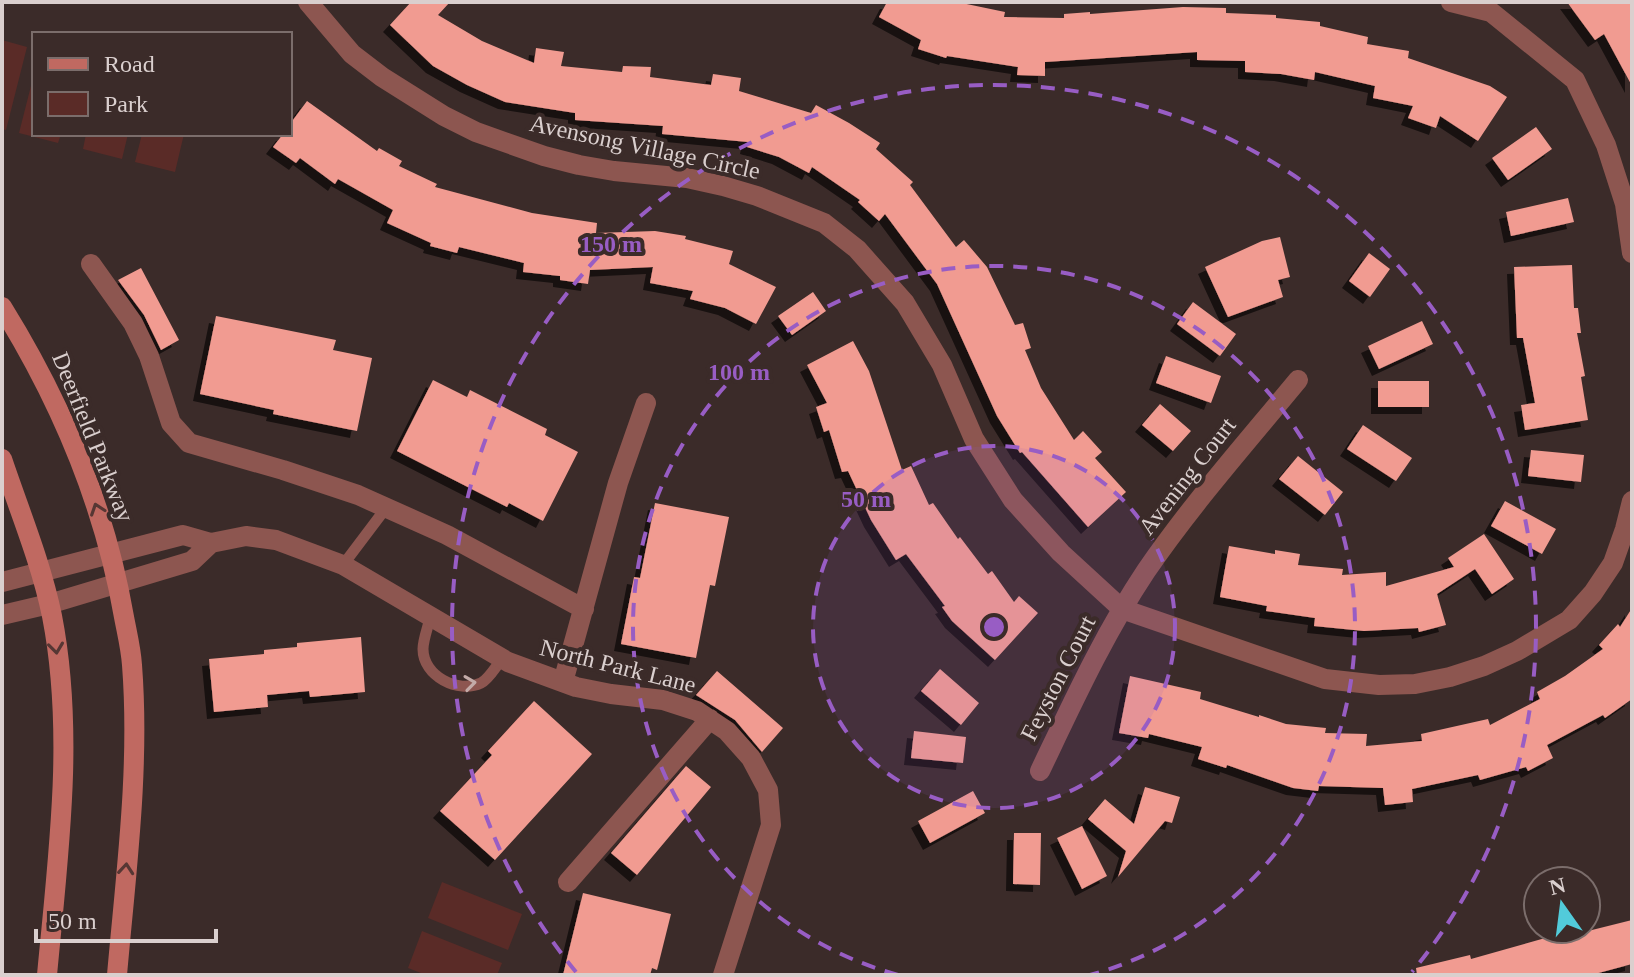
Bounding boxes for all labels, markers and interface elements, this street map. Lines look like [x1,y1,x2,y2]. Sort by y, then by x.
legend [32,32,292,136]
text: Road [104,51,155,77]
text: Park [104,91,148,117]
street label: Avensong Village Circle [527,110,763,184]
text: 150 m [580,231,642,257]
street label: Deerfield Parkway [47,348,139,526]
text: 100 m [708,359,770,385]
street label: Avening Court [1133,412,1241,540]
text: 50 m [841,486,891,512]
one-way arrow [90,503,106,517]
street label: Feyston Court [1015,611,1101,745]
centre of rings [980,613,1008,641]
street label: North Park Lane [537,634,699,698]
one-way arrow [47,642,64,655]
one-way arrow [463,675,476,692]
one-way arrow [117,862,134,875]
north arrow [1522,865,1602,945]
text: N [1547,872,1568,900]
scale bar [36,893,216,943]
text: 50 m [48,908,97,934]

